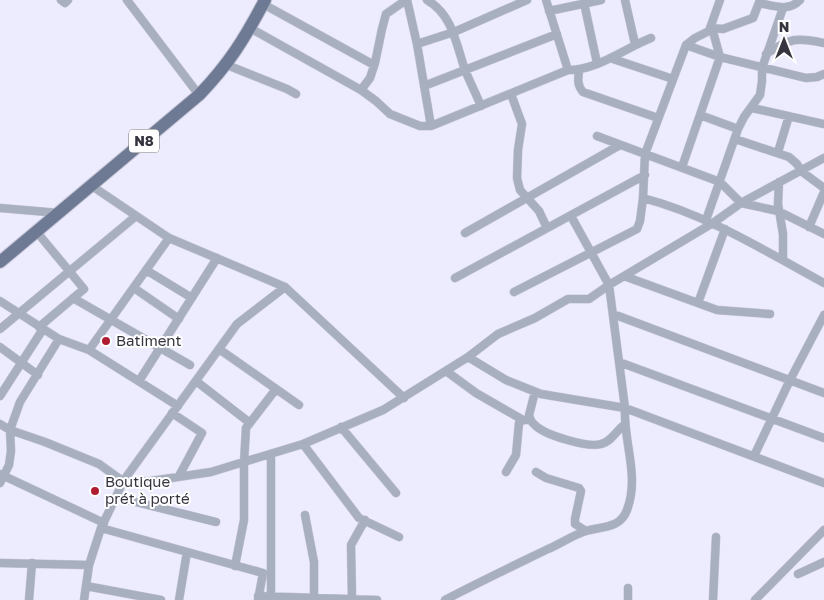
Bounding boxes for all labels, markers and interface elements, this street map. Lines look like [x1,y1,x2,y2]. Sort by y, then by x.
north arrow [759,15,809,65]
text: N [779,18,789,35]
road number: N8 [129,130,159,152]
place label: Batiment [116,331,181,349]
marker: Batiment [100,335,112,347]
place label: Boutique prét à porté [105,472,190,507]
marker: Boutique prét à porté [89,485,101,497]

